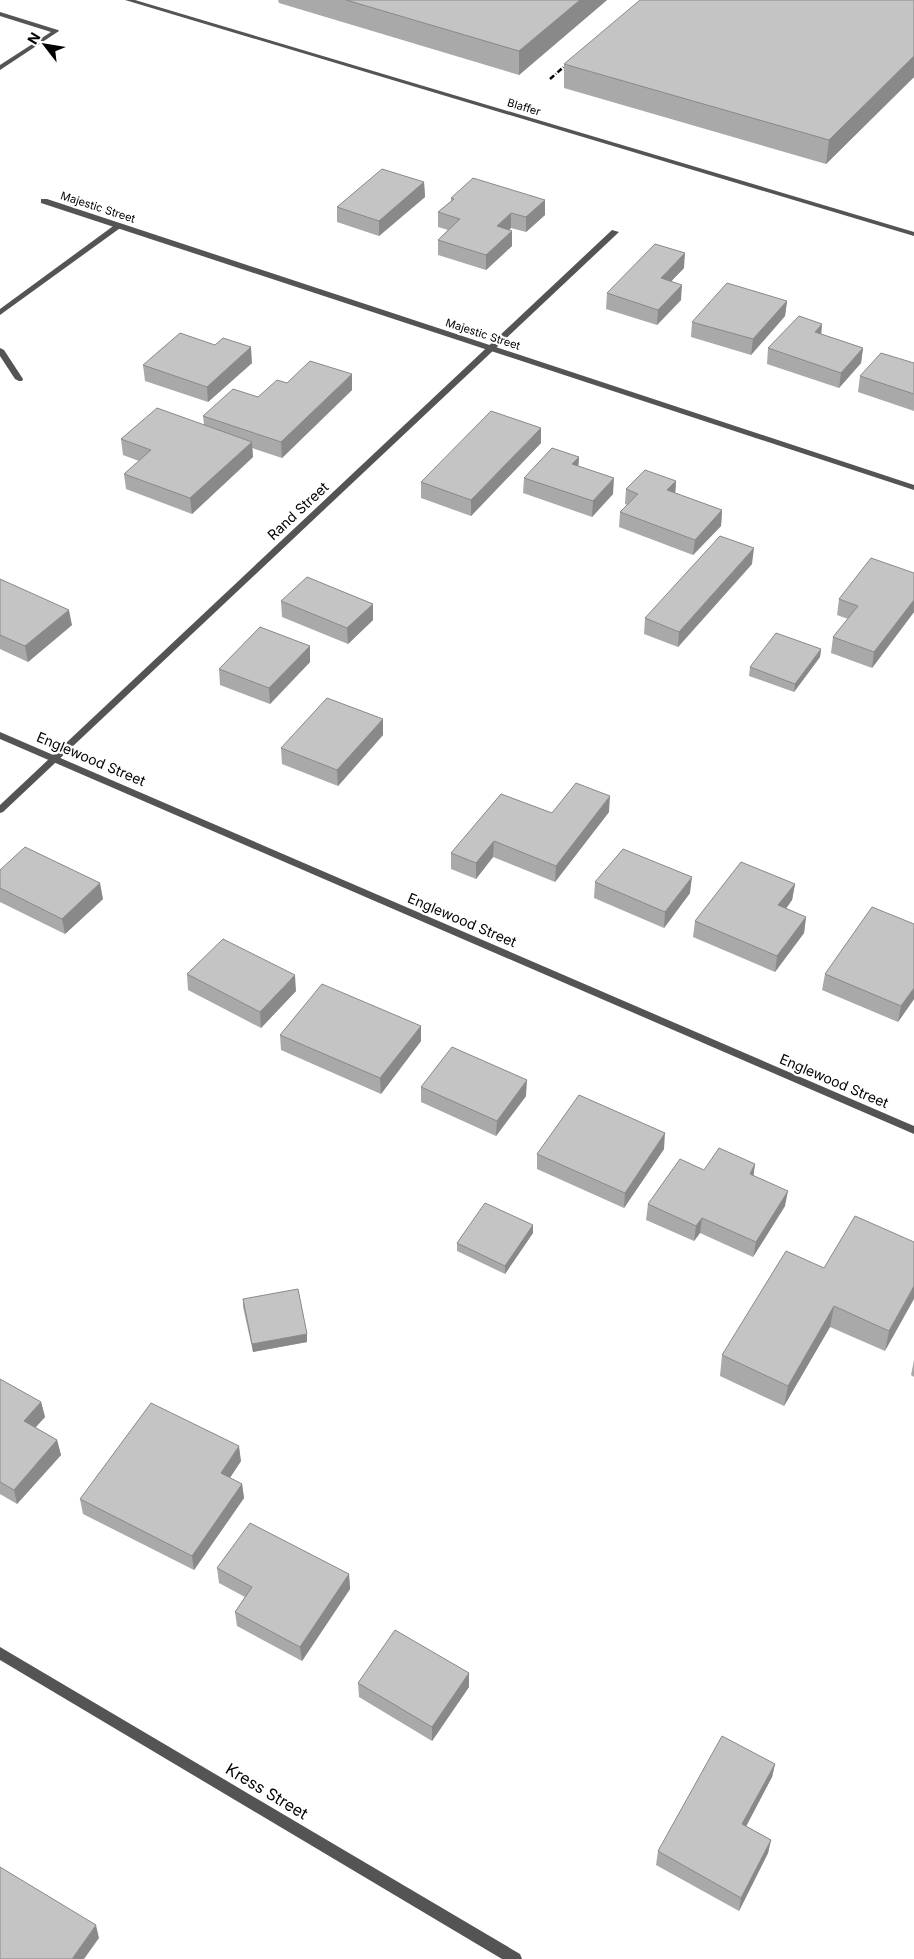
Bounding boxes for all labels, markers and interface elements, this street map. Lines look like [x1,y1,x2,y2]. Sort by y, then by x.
north arrow [20,20,70,70]
text: N [23,29,43,47]
street label: Blaffer [506,95,542,119]
street label: Majestic Street [59,188,137,226]
street label: Majestic Street [444,315,522,353]
street label: Rand Street [264,478,332,543]
street label: Englewood Street [34,728,149,789]
street label: Englewood Street [405,889,520,950]
street label: Englewood Street [777,1050,892,1111]
street label: Kress Street [222,1759,312,1823]

